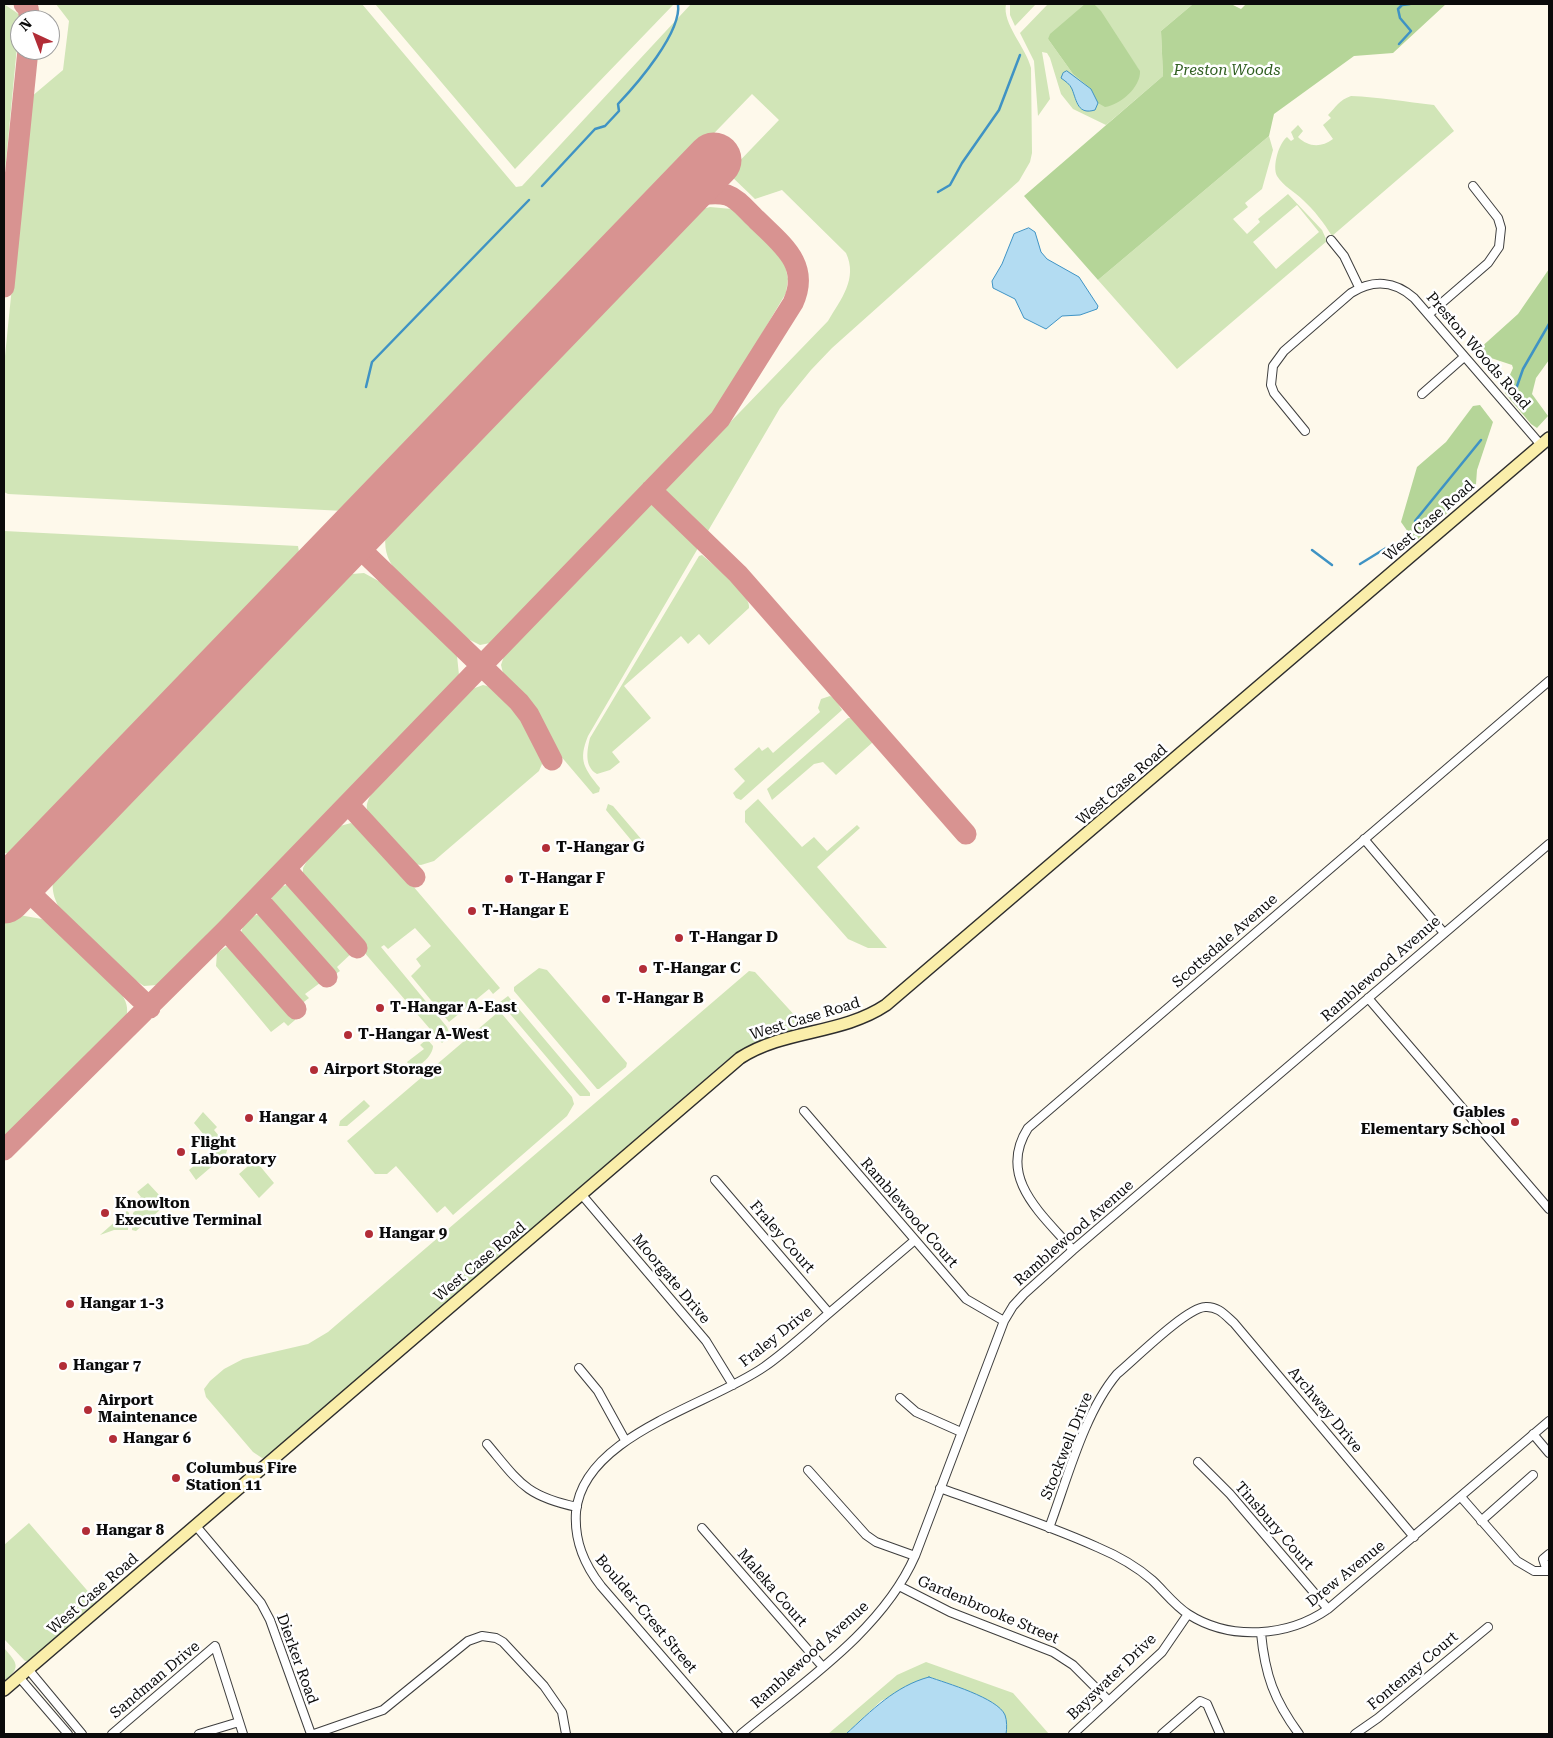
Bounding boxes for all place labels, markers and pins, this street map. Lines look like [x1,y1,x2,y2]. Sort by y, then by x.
place label: T-Hangar G [556,839,645,857]
marker: T-Hangar G [540,842,552,854]
place label: T-Hangar F [519,870,605,888]
marker: T-Hangar F [503,873,515,885]
place label: T-Hangar E [482,902,569,920]
marker: T-Hangar E [466,905,478,917]
place label: T-Hangar D [689,929,778,947]
marker: T-Hangar D [673,932,685,944]
place label: T-Hangar C [653,960,740,978]
marker: T-Hangar C [637,963,649,975]
place label: T-Hangar B [616,990,704,1008]
marker: T-Hangar B [600,993,612,1005]
place label: T-Hangar A-East [390,999,517,1017]
marker: T-Hangar A-East [374,1002,386,1014]
place label: T-Hangar A-West [358,1026,489,1044]
marker: T-Hangar A-West [342,1029,354,1041]
place label: Airport Storage [324,1061,442,1079]
marker: Airport Storage [308,1064,320,1076]
place label: Gables Elementary School [1361,1104,1505,1139]
place label: Hangar 4 [259,1109,327,1127]
marker: Hangar 4 [243,1112,255,1124]
marker: Gables Elementary School [1509,1116,1521,1128]
place label: Flight Laboratory [191,1134,276,1169]
marker: Flight Laboratory [175,1146,187,1158]
place label: Knowlton Executive Terminal [115,1195,262,1230]
marker: Knowlton Executive Terminal [99,1207,111,1219]
place label: Hangar 9 [379,1225,447,1243]
marker: Hangar 9 [363,1228,375,1240]
place label: Hangar 1-3 [80,1295,164,1313]
marker: Hangar 1-3 [64,1298,76,1310]
place label: Hangar 7 [73,1357,141,1375]
marker: Hangar 7 [57,1360,69,1372]
place label: Airport Maintenance [98,1392,197,1427]
marker: Airport Maintenance [82,1404,94,1416]
place label: Hangar 6 [123,1430,191,1448]
marker: Hangar 6 [107,1433,119,1445]
place label: Columbus Fire Station 11 [186,1460,297,1495]
marker: Columbus Fire Station 11 [170,1472,182,1484]
place label: Hangar 8 [96,1522,164,1540]
marker: Hangar 8 [80,1525,92,1537]

